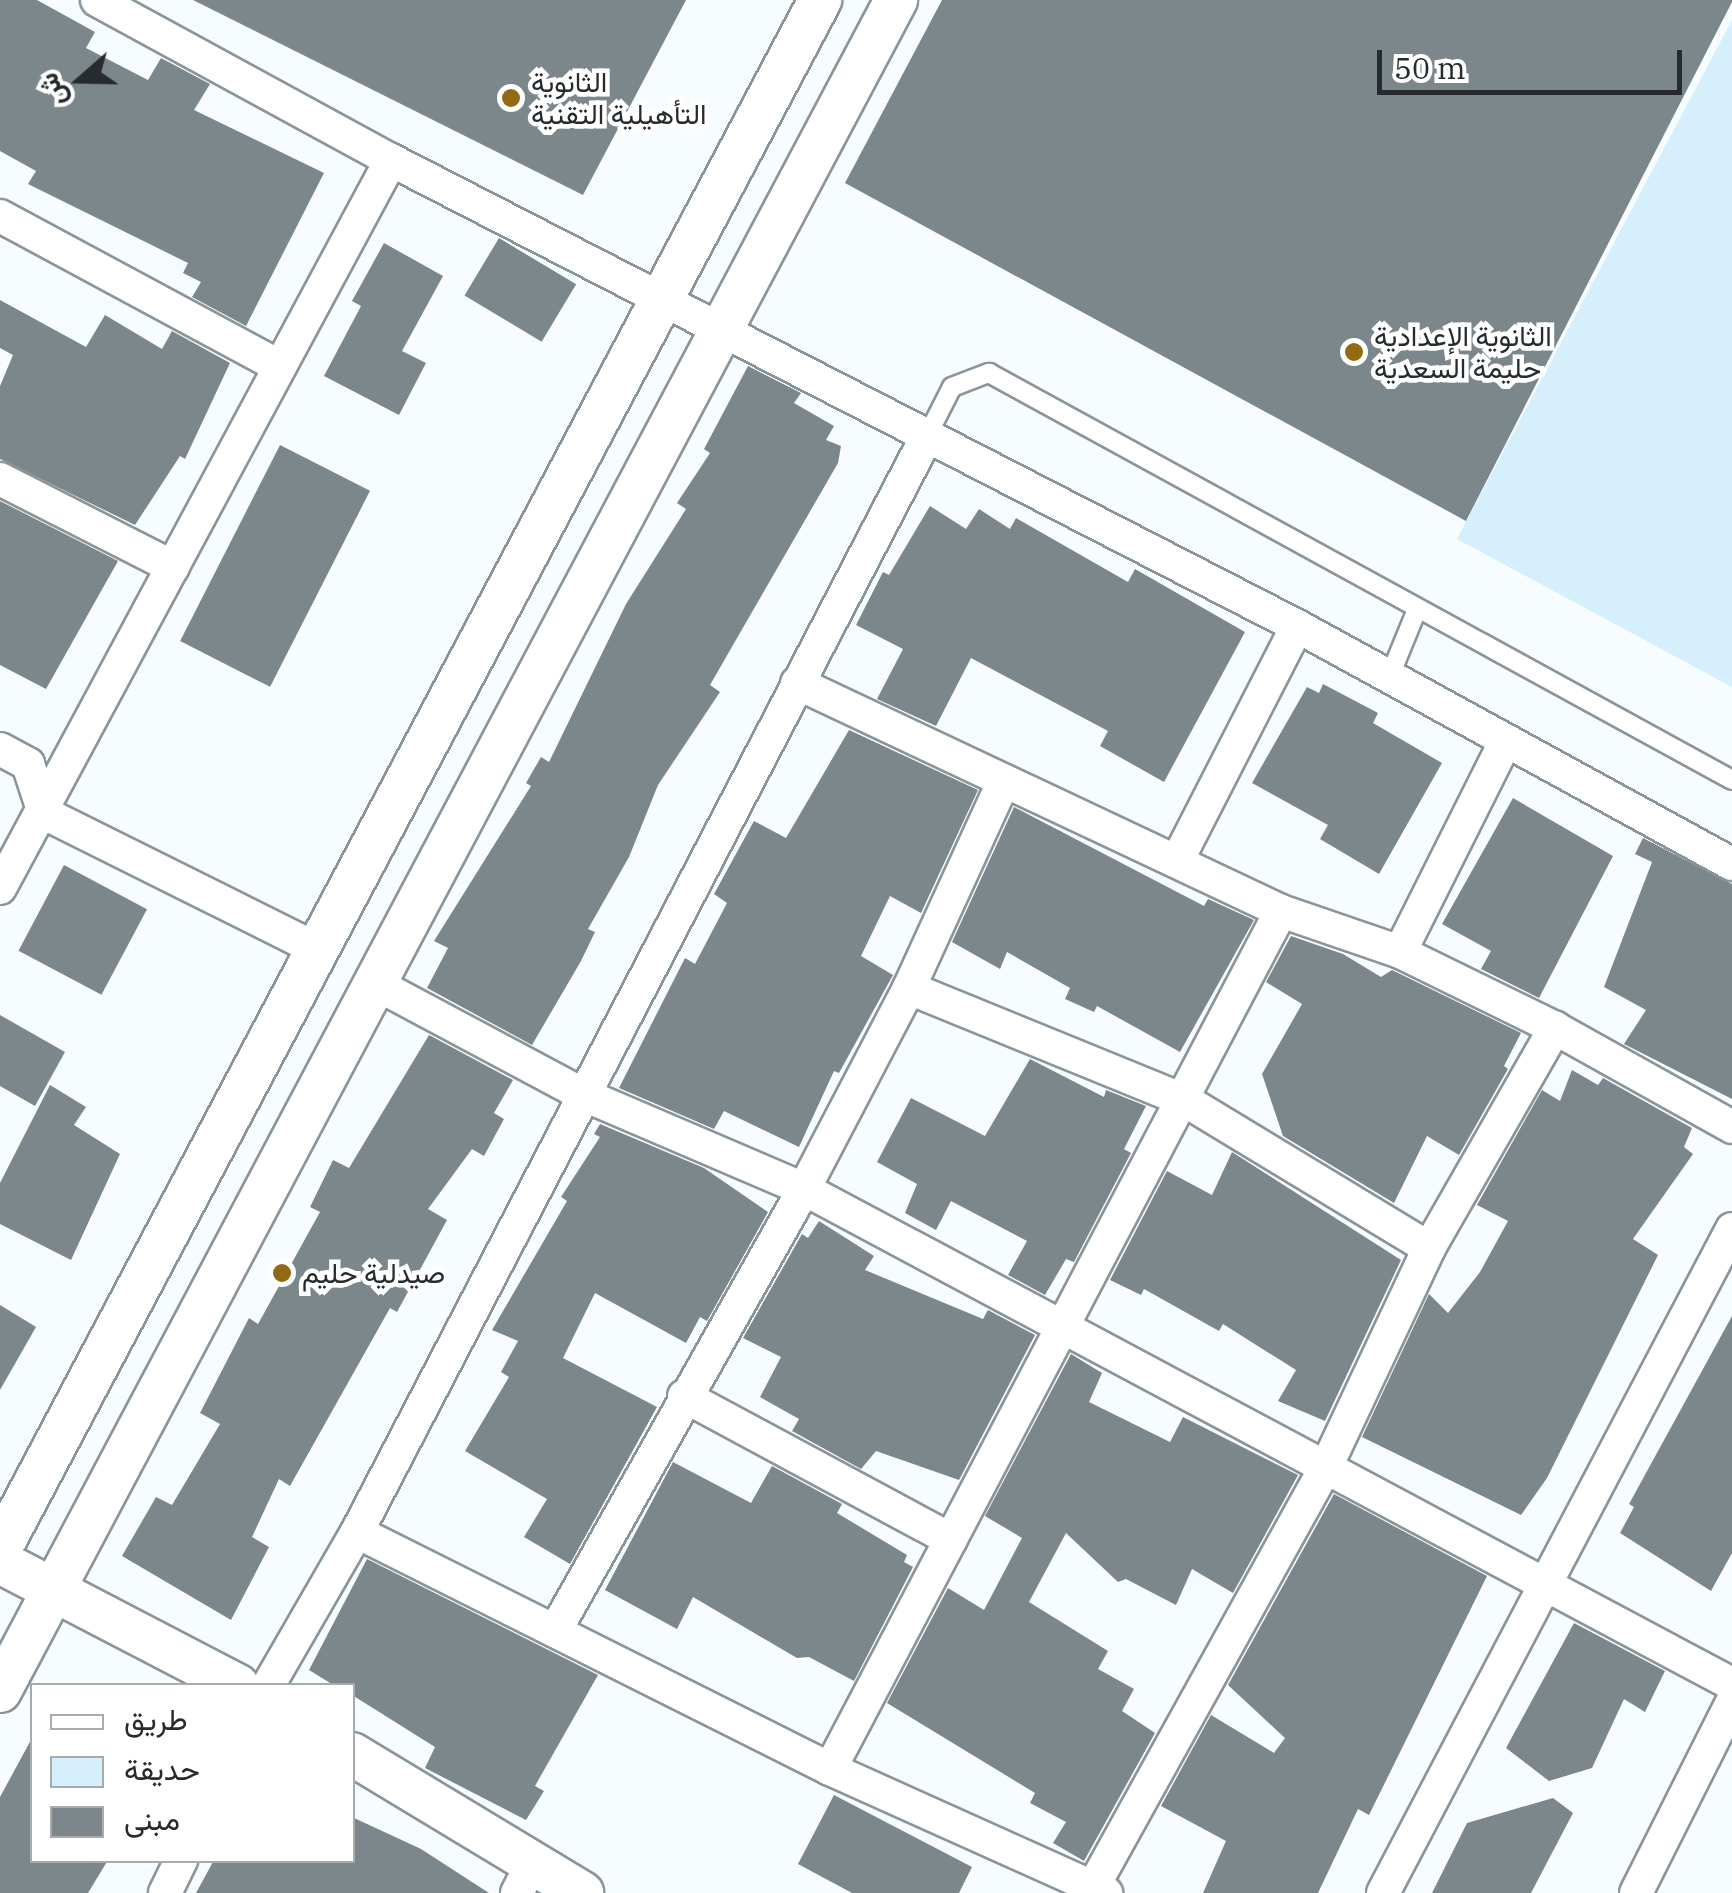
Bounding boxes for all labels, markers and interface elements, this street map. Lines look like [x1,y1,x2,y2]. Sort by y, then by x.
north arrow [30,30,130,130]
scale bar [1382,30,1687,92]
text: 50 m [1394,48,1466,87]
place label: الثانوية التأهيلية التقنية [531,65,707,131]
text: ش [28,68,74,113]
marker: الثانوية التأهيلية التقنية [500,87,522,109]
place label: الثانوية الإعدادية حليمة السعدية [1374,319,1552,385]
marker: الثانوية الإعدادية حليمة السعدية [1343,341,1365,363]
place label: صيدلية حليم [302,1256,445,1290]
marker: صيدلية حليم [271,1262,293,1284]
legend [30,1683,355,1863]
text: طريق [124,1699,188,1738]
text: حديقة [124,1749,200,1788]
text: مبنى [124,1799,180,1838]

